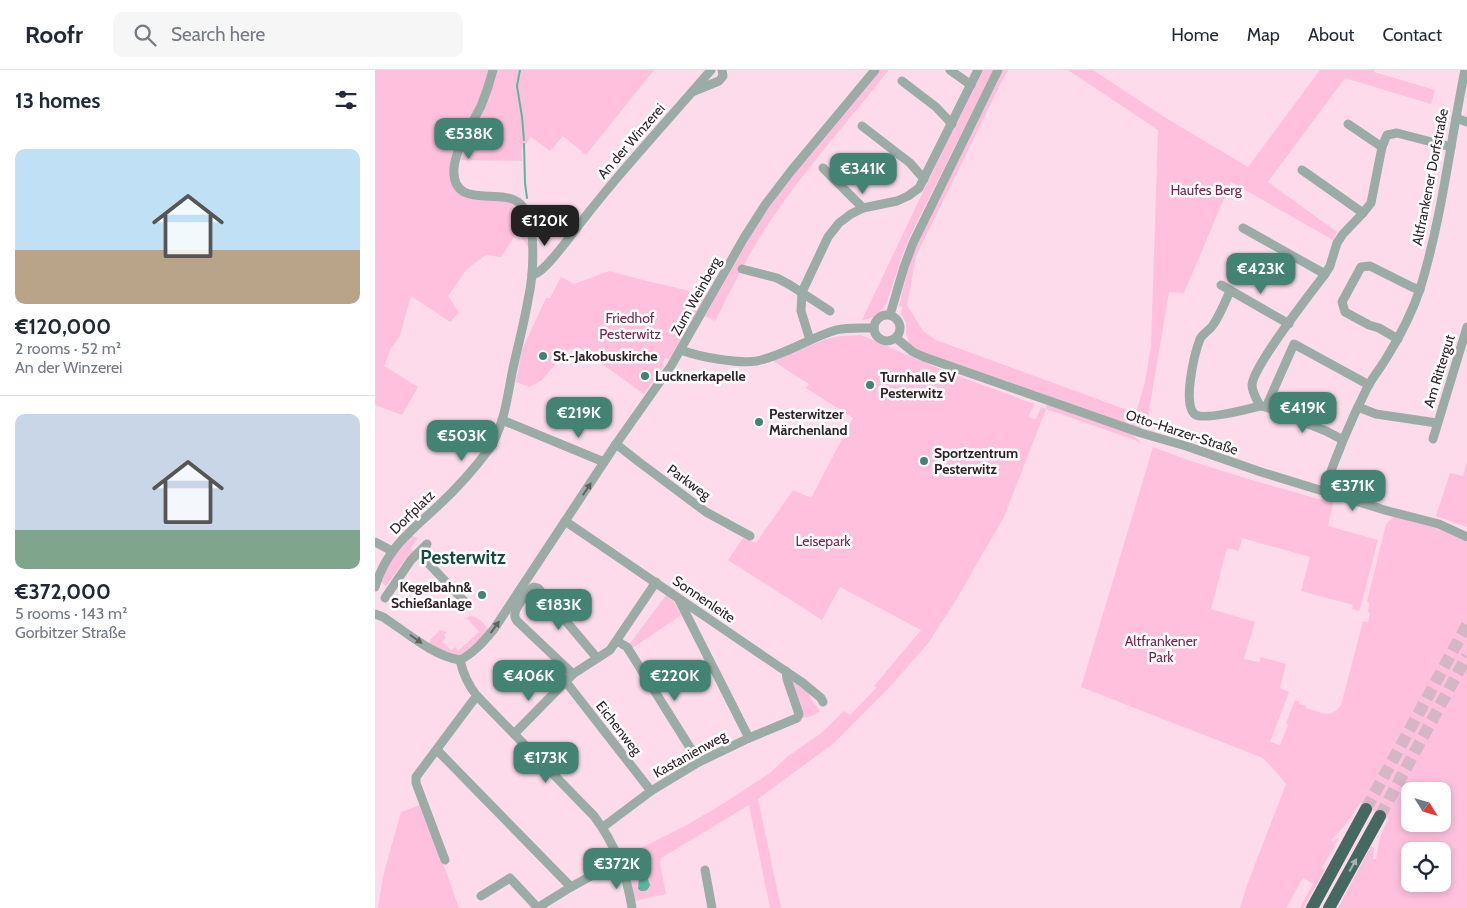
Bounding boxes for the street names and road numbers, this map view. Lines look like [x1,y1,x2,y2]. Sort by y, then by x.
street label: An der Winzerei [593,100,669,182]
street label: Altfrankener Dorfstraße [1408,107,1452,247]
street label: Zum Weinberg [667,253,725,338]
street label: Am Rittergut [1419,332,1459,410]
street label: Otto-Harzer-Straße [1124,405,1240,459]
street label: Parkweg [664,460,715,504]
street label: Dorfplatz [386,486,439,538]
street label: Sonnenleite [669,571,739,627]
street label: Eichenweg [592,697,646,760]
street label: Kastanienweg [650,726,731,782]

